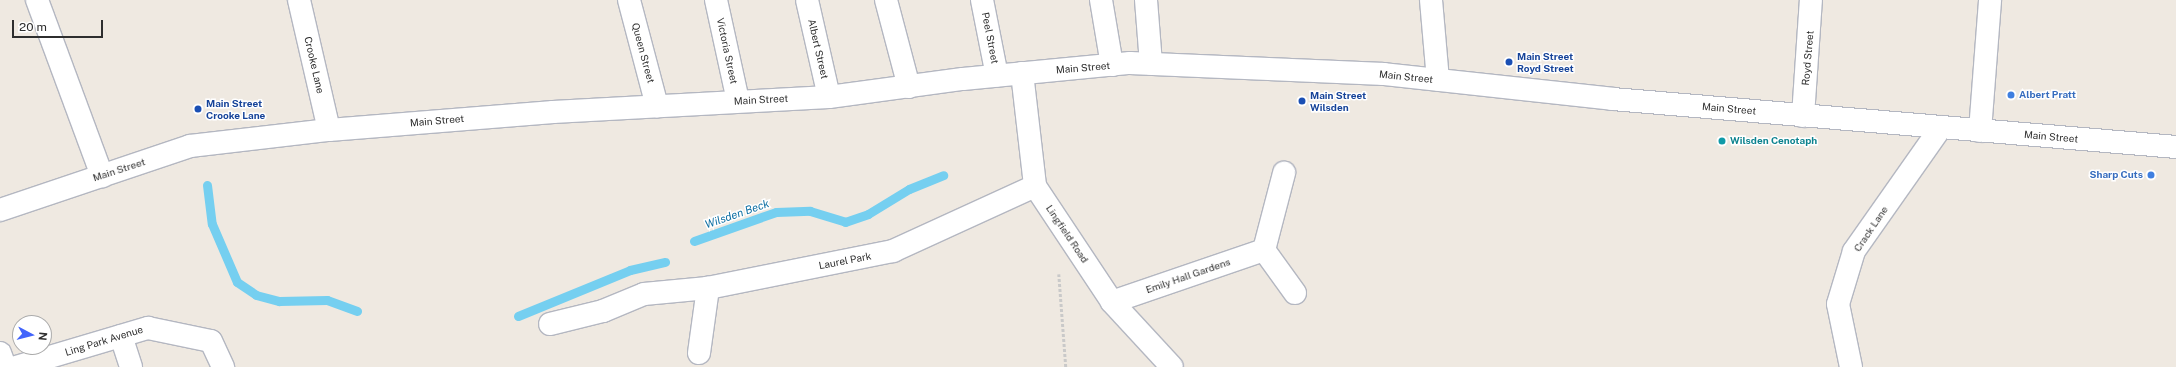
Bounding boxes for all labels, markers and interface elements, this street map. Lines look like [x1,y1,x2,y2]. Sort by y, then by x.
street label: Peel Street [979,11,1001,65]
scale bar [14,12,105,38]
street label: Victoria Street [714,17,740,85]
street label: Albert Street [805,18,831,80]
text: 20 m [19,20,47,34]
street label: Queen Street [629,21,657,85]
street label: Royd Street [1800,30,1816,86]
street label: Crooke Lane [302,35,326,95]
place label: Main Street Royd Street [1517,50,1574,74]
marker: Main Street Royd Street [1504,57,1514,67]
street label: Main Street [1055,60,1111,76]
street label: Main Street [1378,68,1434,86]
place label: Main Street Wilsden [1310,89,1366,112]
place label: Albert Pratt [2019,89,2076,101]
marker: Albert Pratt [2006,90,2016,100]
street label: Main Street [734,93,788,107]
marker: Main Street Wilsden [1297,96,1307,106]
place label: Main Street Crooke Lane [206,97,265,120]
street label: Main Street [1701,101,1757,117]
marker: Main Street Crooke Lane [193,104,203,114]
street label: Main Street [409,113,465,129]
street label: Main Street [2023,129,2079,145]
place label: Wilsden Cenotaph [1730,135,1817,147]
marker: Wilsden Cenotaph [1717,136,1727,146]
street label: Main Street [91,156,147,184]
place label: Sharp Cuts [2090,169,2143,181]
marker: Sharp Cuts [2146,170,2156,180]
water label: Wilsden Beck [703,197,771,231]
street label: Lingfield Road [1043,203,1091,265]
street label: Crack Lane [1851,204,1891,254]
street label: Laurel Park [818,250,872,272]
street label: Emily Hall Gardens [1144,256,1232,296]
north arrow [12,315,52,355]
street label: Ling Park Avenue [64,323,144,359]
text: N [36,331,49,341]

